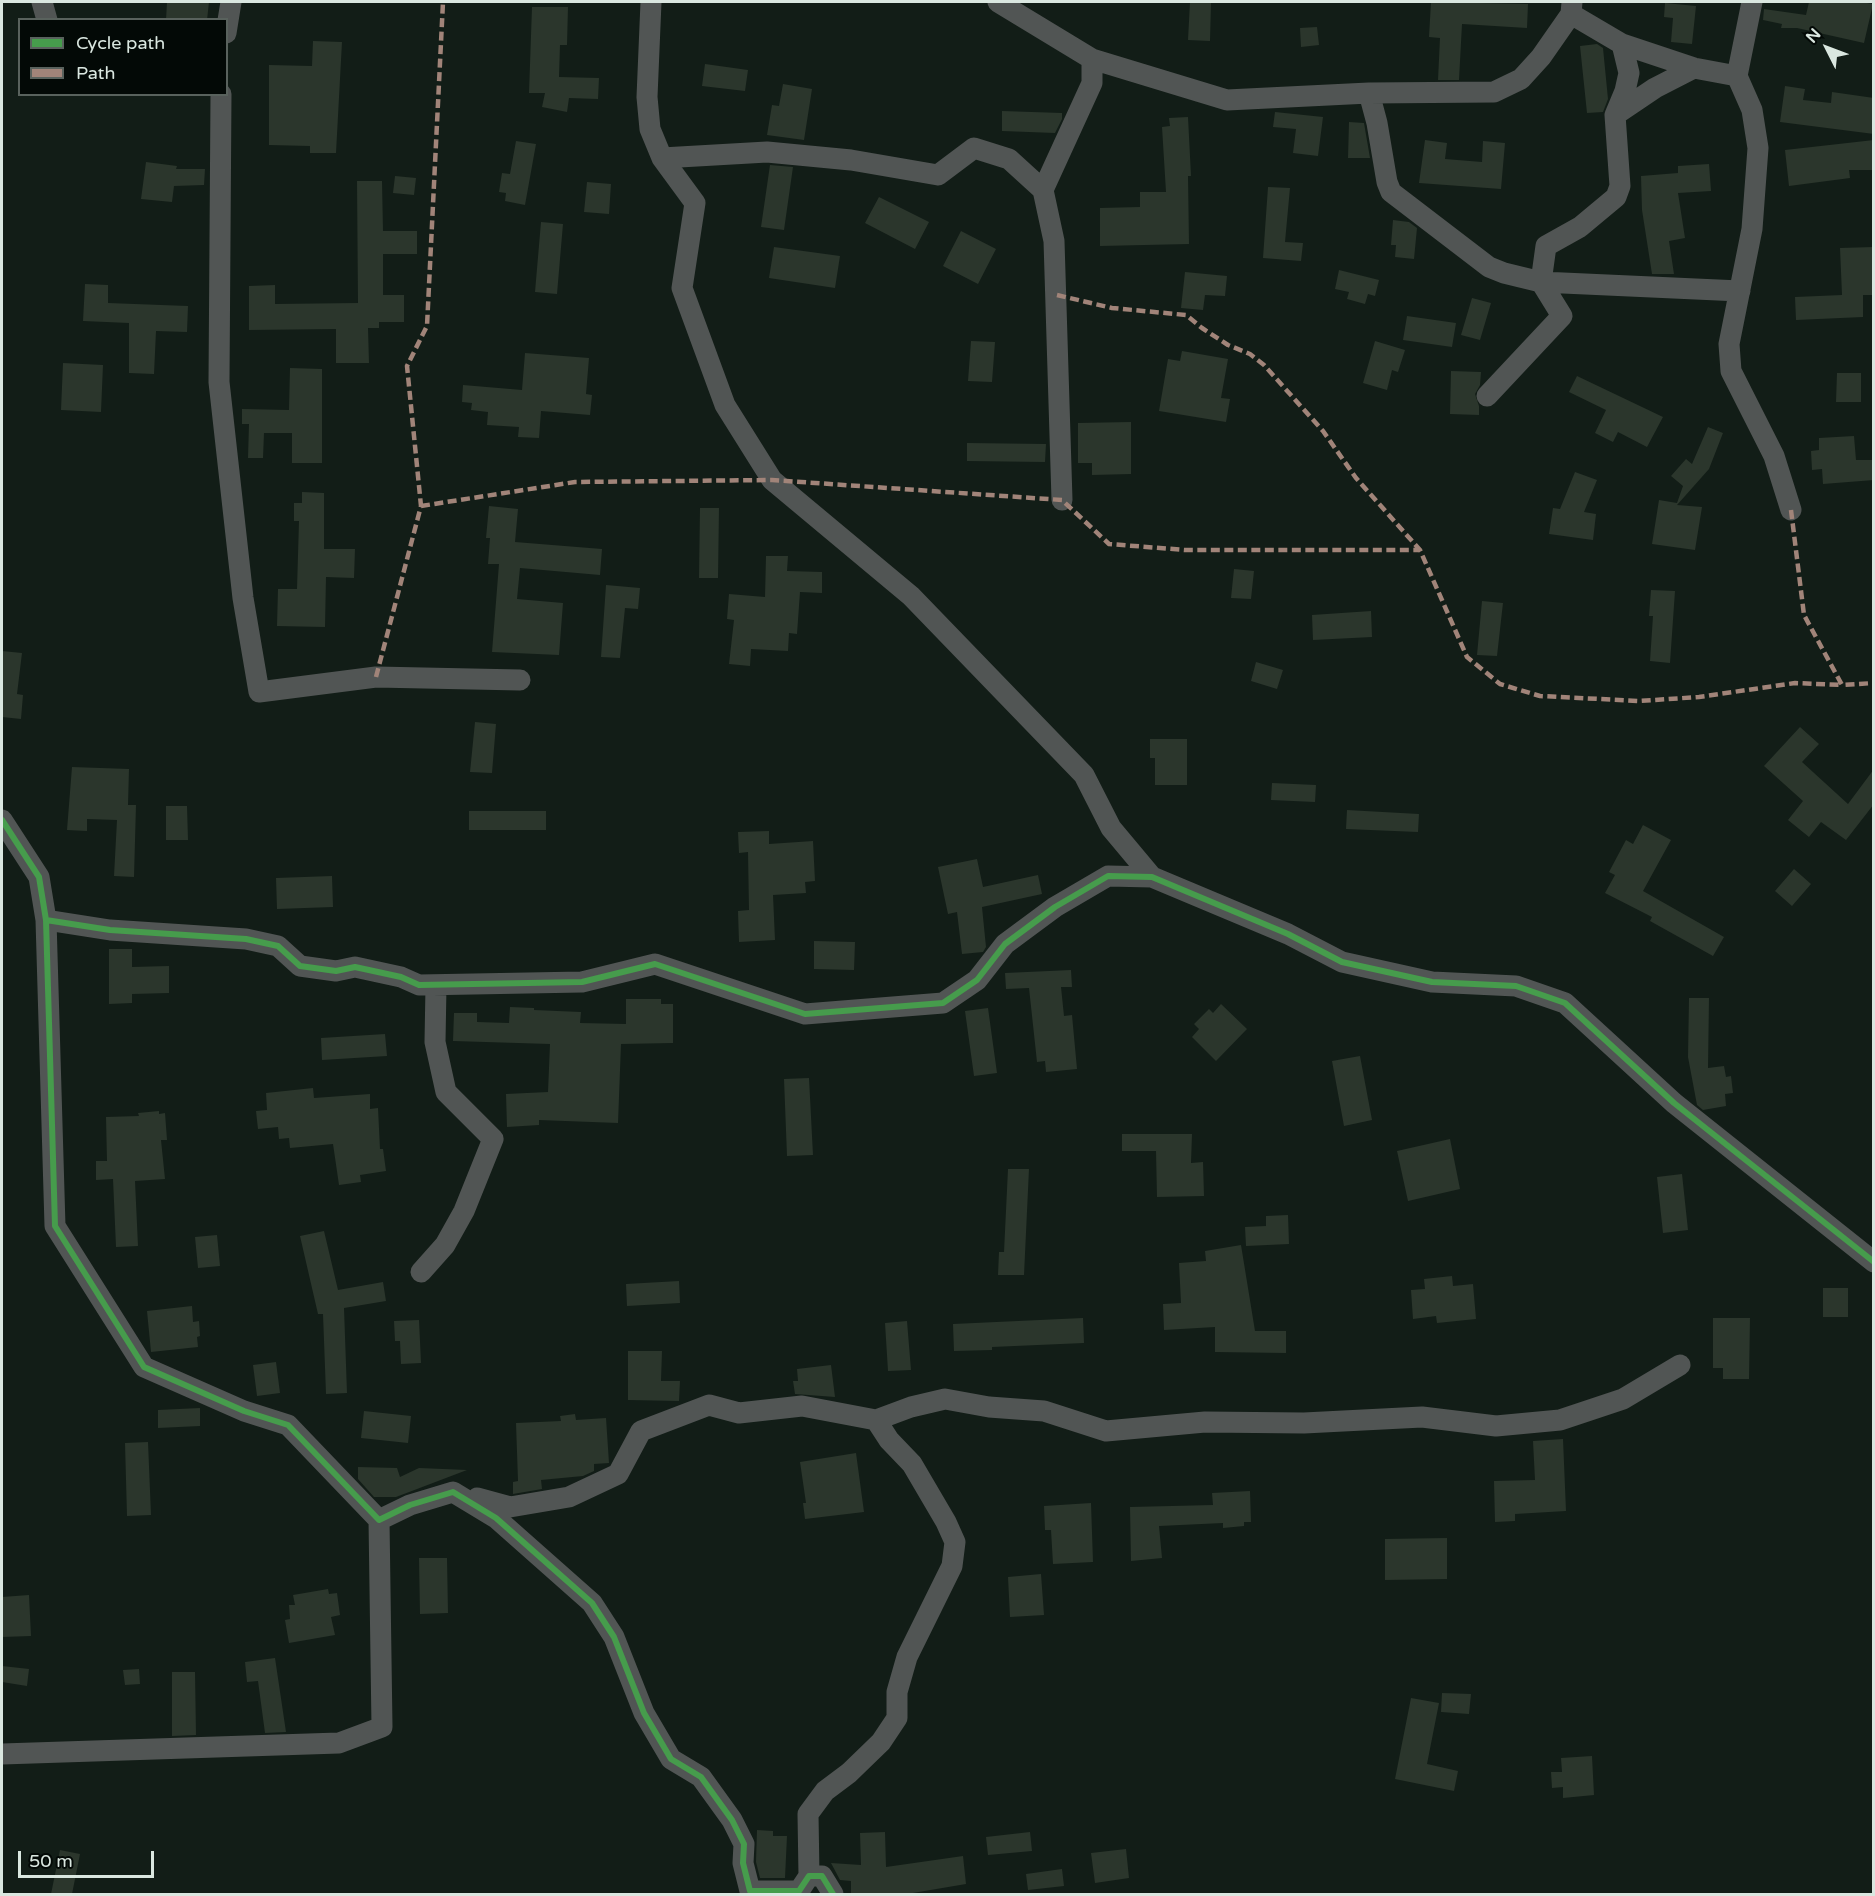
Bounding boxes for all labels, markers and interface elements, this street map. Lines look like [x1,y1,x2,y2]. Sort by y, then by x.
legend [18,18,228,96]
north arrow [1797,18,1857,78]
text: N [1802,24,1825,47]
text: Cycle path [76,32,165,54]
text: Path [76,62,115,84]
scale bar [21,1839,158,1877]
text: 50 m [29,1850,73,1872]

